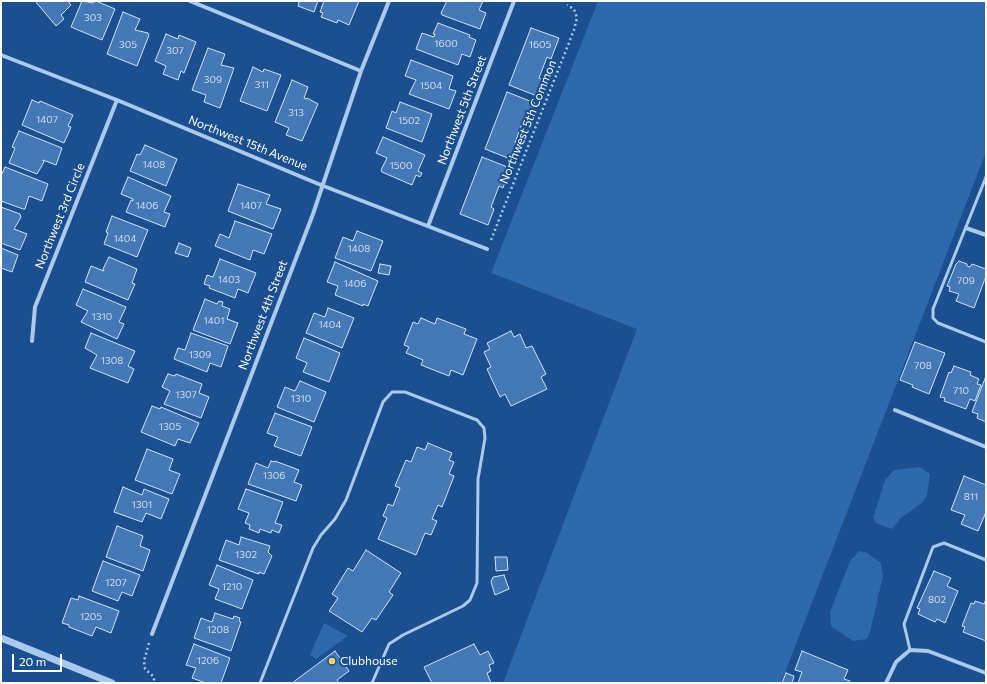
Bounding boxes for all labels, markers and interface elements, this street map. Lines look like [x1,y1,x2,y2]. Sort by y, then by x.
house number: 303 [84,12,102,24]
house number: 1600 [434,38,458,50]
house number: 305 [119,39,137,51]
house number: 1605 [529,39,551,51]
house number: 307 [166,45,184,57]
street label: Northwest 5th Street [435,53,489,167]
street label: Northwest 5th Common [497,58,559,186]
house number: 309 [204,74,222,86]
house number: 311 [255,79,269,91]
house number: 1504 [420,80,442,92]
house number: 313 [288,107,304,119]
street label: Northwest 15th Avenue [186,113,310,173]
house number: 1407 [36,114,58,126]
house number: 1502 [398,115,420,127]
house number: 1408 [143,159,165,171]
house number: 1500 [389,160,413,172]
street label: Northwest 3rd Circle [32,161,88,271]
house number: 1406 [136,200,158,212]
house number: 1407 [240,200,262,212]
house number: 1404 [114,233,136,245]
house number: 1408 [348,243,370,255]
street label: Northwest 4th Street [235,258,291,372]
house number: 1403 [218,274,240,286]
house number: 709 [957,275,975,287]
house number: 1406 [344,278,366,290]
house number: 1310 [92,311,112,323]
house number: 1401 [203,315,225,327]
house number: 1404 [319,319,341,331]
house number: 1309 [189,349,211,361]
house number: 1308 [101,355,123,367]
house number: 708 [914,360,932,372]
house number: 710 [953,385,969,397]
house number: 1307 [175,389,197,401]
house number: 1310 [291,393,311,405]
house number: 1305 [159,421,181,433]
house number: 1306 [263,470,285,482]
house number: 811 [964,491,978,503]
house number: 1301 [132,499,152,511]
house number: 1302 [235,549,257,561]
house number: 1207 [105,577,127,589]
house number: 1210 [222,581,242,593]
house number: 802 [928,594,946,606]
house number: 1205 [80,611,102,623]
house number: 1208 [207,624,229,636]
scale bar [14,646,64,672]
text: 20 m [19,654,46,668]
place label: Clubhouse [340,654,398,668]
house number: 1206 [197,655,219,667]
marker: Clubhouse [327,656,337,666]

